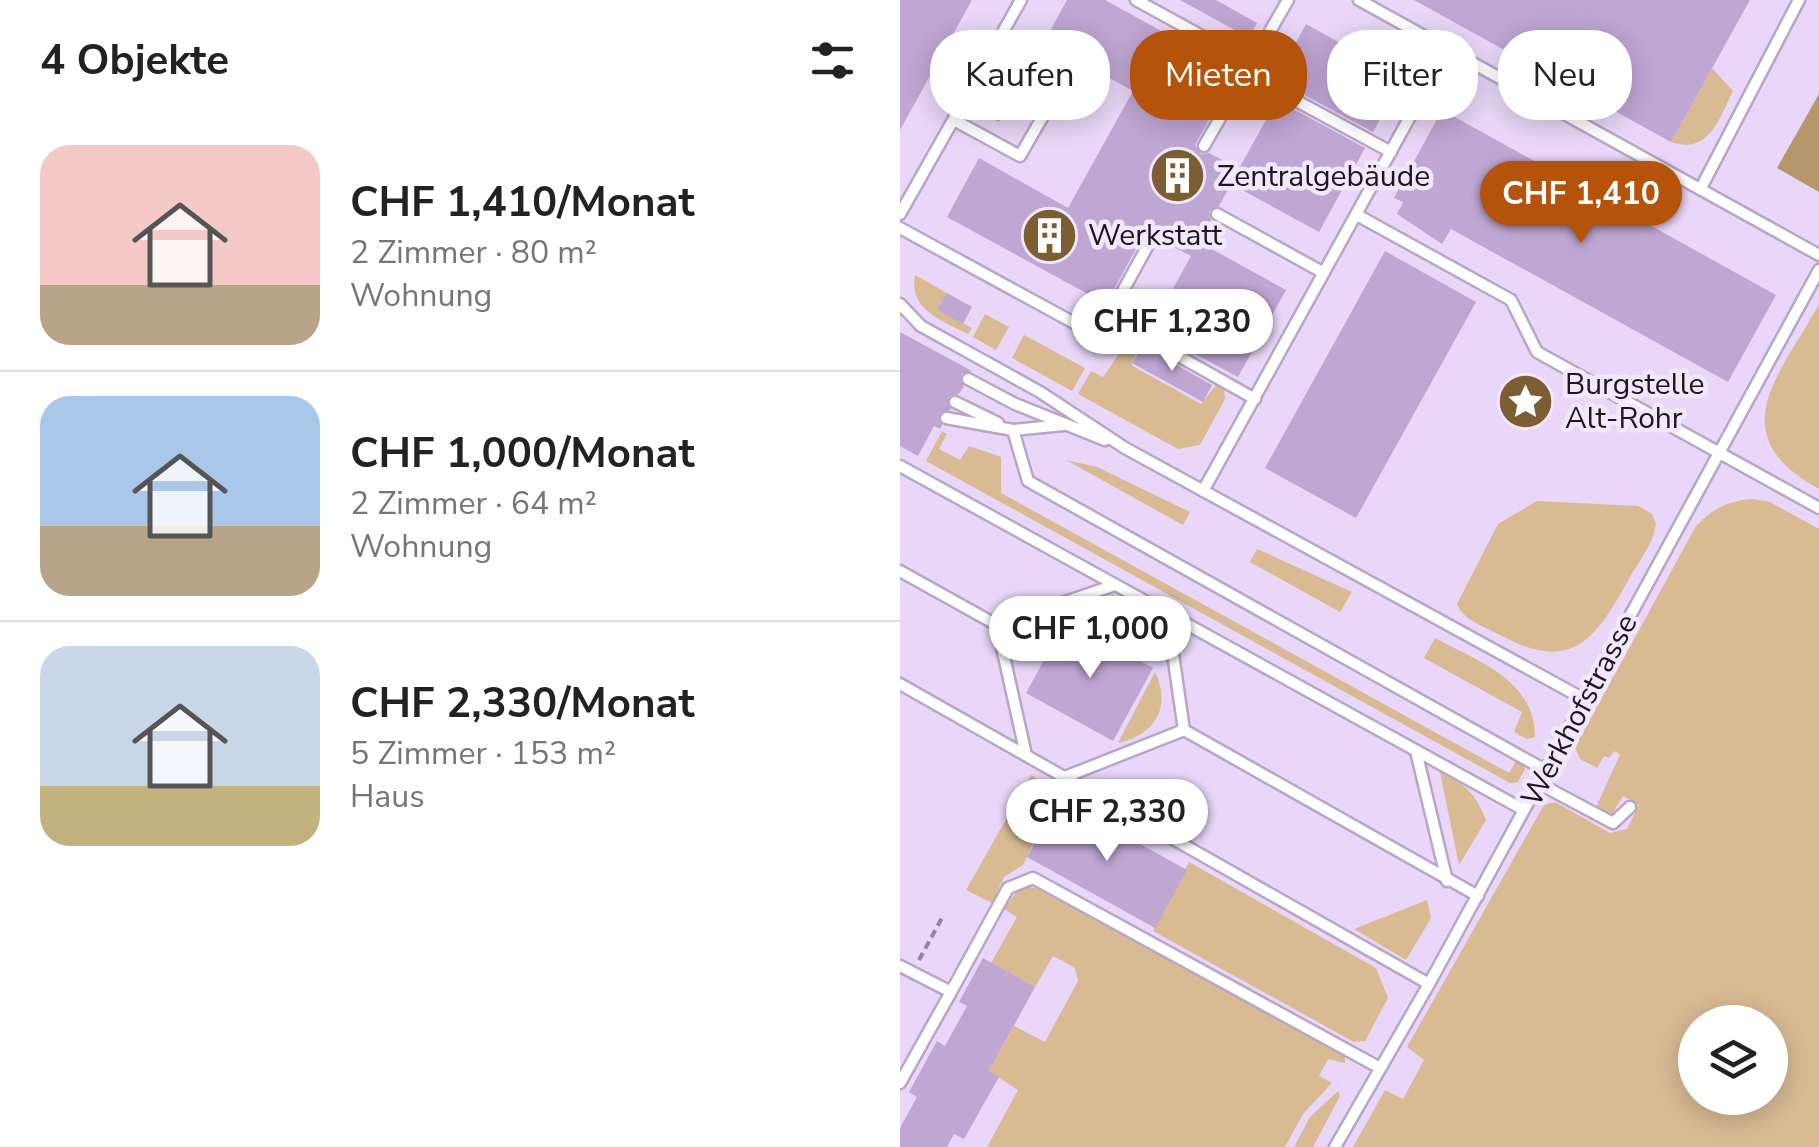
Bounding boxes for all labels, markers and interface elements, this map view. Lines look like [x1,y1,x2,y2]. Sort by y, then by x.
chip: Kaufen [930,30,1110,120]
chip: Mieten [1130,30,1307,120]
chip: Filter [1327,30,1478,120]
chip: Neu [1498,30,1632,120]
text: 4 Objekte [40,32,229,89]
icon: filters [805,33,860,88]
building icon: Zentralgebäude [1148,146,1208,206]
place label: Zentralgebäude [1217,156,1430,197]
pin: CHF 1,410 [1467,161,1695,246]
text: CHF 1,410 [1502,172,1660,215]
text: CHF 1,410/Monat [350,174,695,231]
icon: home [120,185,240,305]
building icon: Werkstatt [1019,205,1079,265]
place label: Werkstatt [1088,215,1222,256]
text: 2 Zimmer · 80 m² [350,231,597,274]
text: Wohnung [350,274,492,317]
pin: CHF 1,230 [1058,289,1286,374]
text: CHF 1,230 [1093,300,1251,343]
place label: Burgstelle Alt-Rohr [1565,364,1704,439]
place icon: Burgstelle Alt-Rohr [1496,371,1556,431]
text: CHF 1,000/Monat [350,425,695,482]
icon: home [120,436,240,556]
text: 2 Zimmer · 64 m² [350,482,597,525]
text: Wohnung [350,525,492,568]
pin: CHF 1,000 [976,596,1204,681]
text: CHF 1,000 [1011,607,1169,650]
street label: Werkhofstrasse [1511,607,1647,814]
text: CHF 2,330/Monat [350,675,695,732]
icon: home [120,686,240,806]
text: 5 Zimmer · 153 m² [350,732,616,775]
text: Haus [350,775,425,818]
pin: CHF 2,330 [993,779,1221,864]
text: CHF 2,330 [1028,790,1186,833]
map controls [1678,1005,1788,1115]
button: layers [1678,1005,1788,1115]

